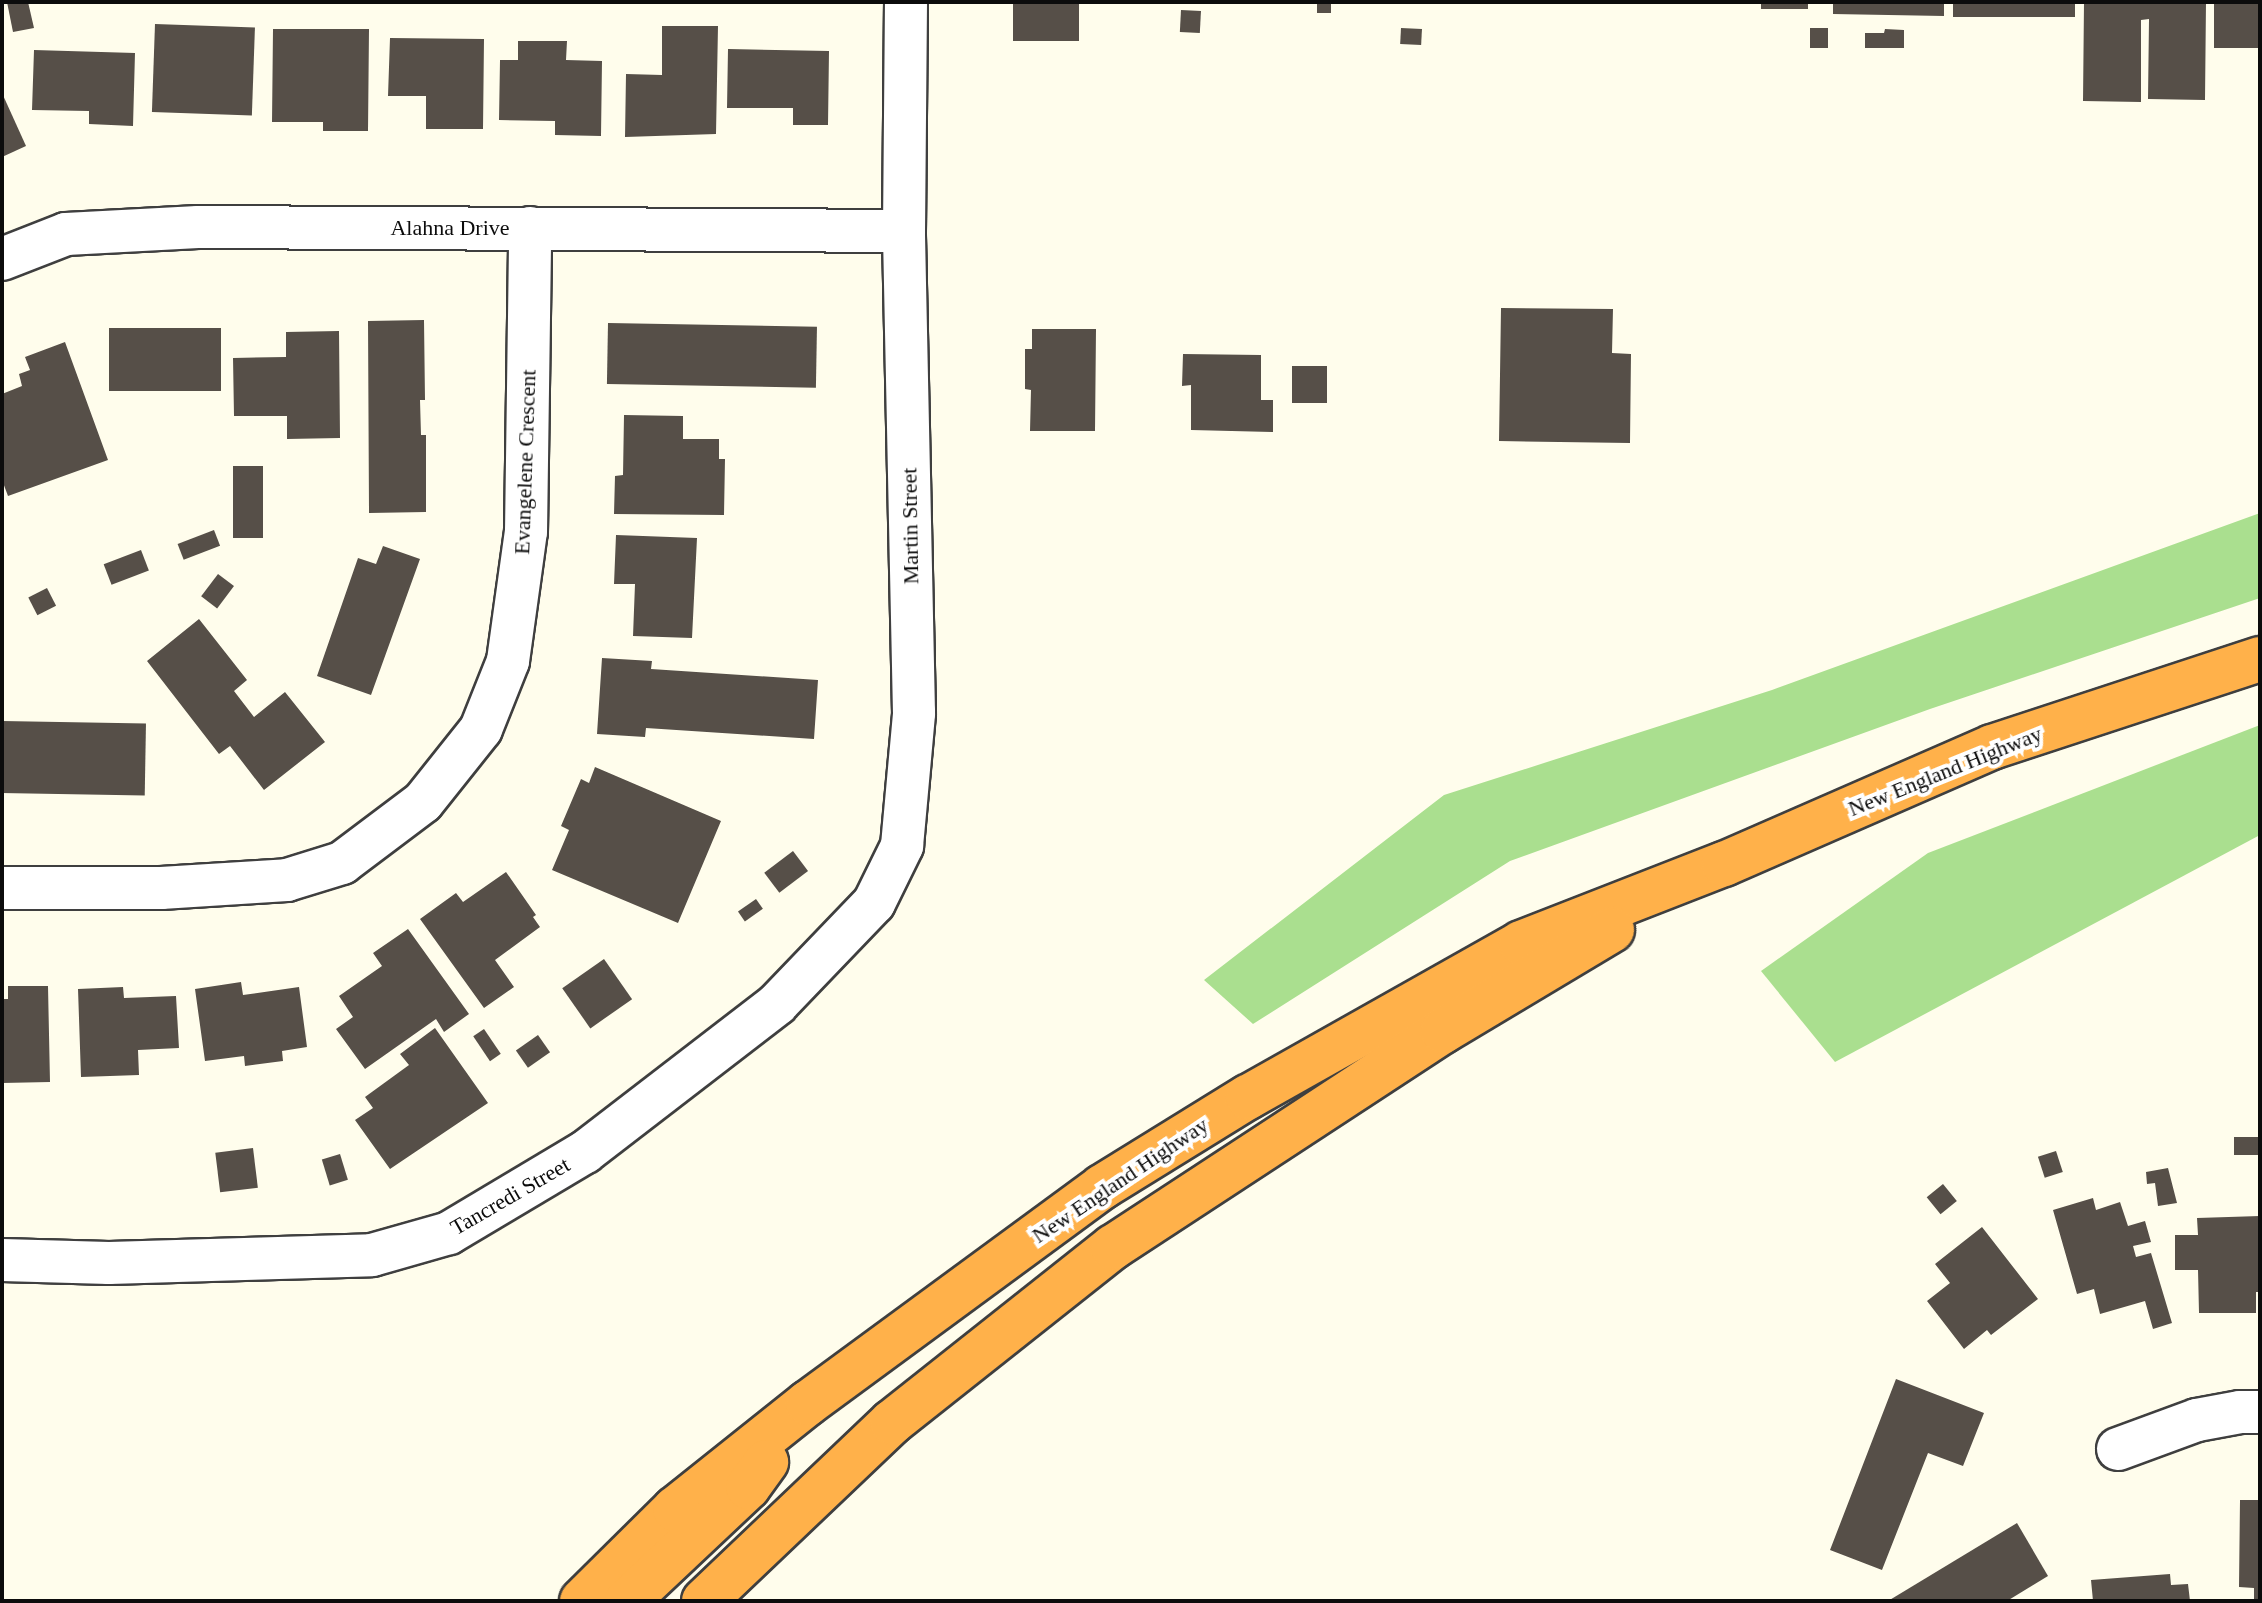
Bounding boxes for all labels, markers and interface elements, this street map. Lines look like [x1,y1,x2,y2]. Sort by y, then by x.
street label: Alahna Drive [390,215,510,241]
street label: Evangelene Crescent [509,369,541,555]
street label: Martin Street [896,467,924,585]
street label: New England Highway [1844,720,2046,822]
street label: New England Highway [1027,1111,1213,1249]
street label: Tancredi Street [446,1151,574,1241]

